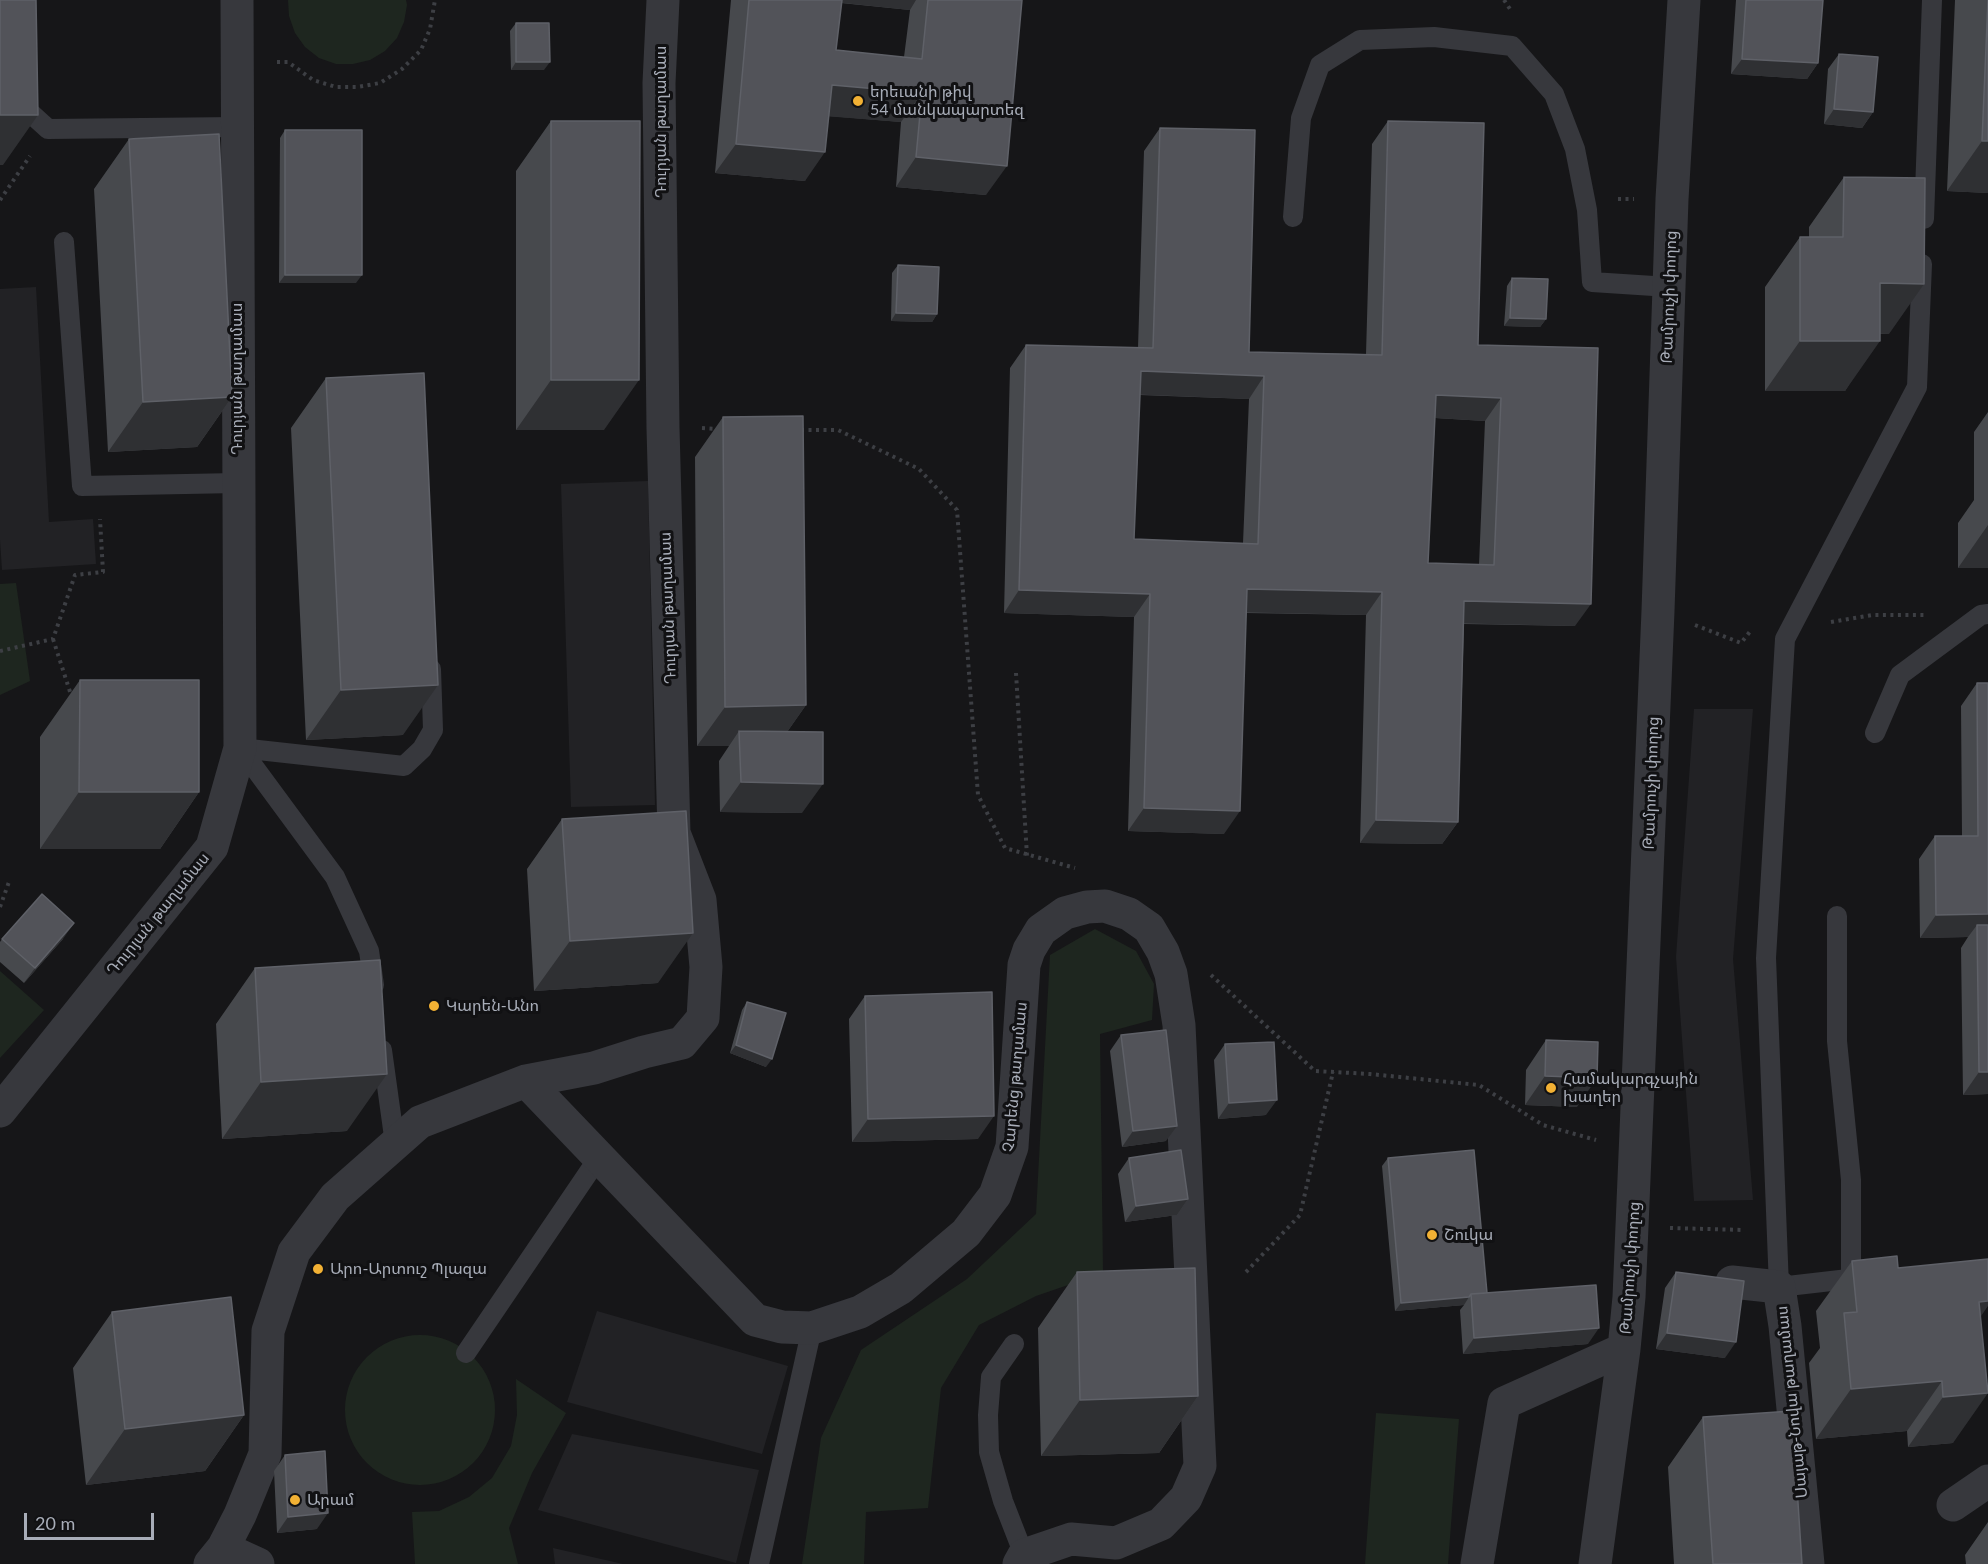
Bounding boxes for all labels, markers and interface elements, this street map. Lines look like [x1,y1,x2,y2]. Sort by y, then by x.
street label: Դուրյան թաղամաս [651,46,671,198]
place label: երեւանի թիվ 54 մանկապարտեզ [870,82,1024,120]
marker: երեւանի թիվ 54 մանկապարտեզ [851,94,865,108]
street label: Թամրուչի փողոց [1657,230,1681,364]
street label: Դուրյան թաղամաս [227,303,247,455]
street label: Դուրյան թաղամաս [656,531,680,685]
street label: Թամրուչի փողոց [1639,716,1663,850]
street label: Դուրյան թաղամաս [103,849,213,979]
place label: Կարեն-Անո [446,996,539,1016]
marker: Կարեն-Անո [427,999,441,1013]
street label: Չարենց թաղամաս [999,1001,1031,1153]
place label: Համակարգչային խաղեր [1563,1069,1698,1107]
marker: Համակարգչային խաղեր [1544,1081,1558,1095]
street label: Թամրուչի փողոց [1616,1201,1644,1335]
place label: Շուկա [1444,1225,1493,1245]
marker: Շուկա [1425,1228,1439,1242]
place label: Արո-Արտուշ Պլազա [330,1259,487,1279]
marker: Արո-Արտուշ Պլազա [311,1262,325,1276]
street label: Սայաթ-Նովա թաղամաս [1772,1305,1812,1499]
place label: Արամ [307,1490,354,1510]
marker: Արամ [288,1493,302,1507]
scale bar [27,1501,158,1539]
text: 20 m [35,1512,75,1534]

